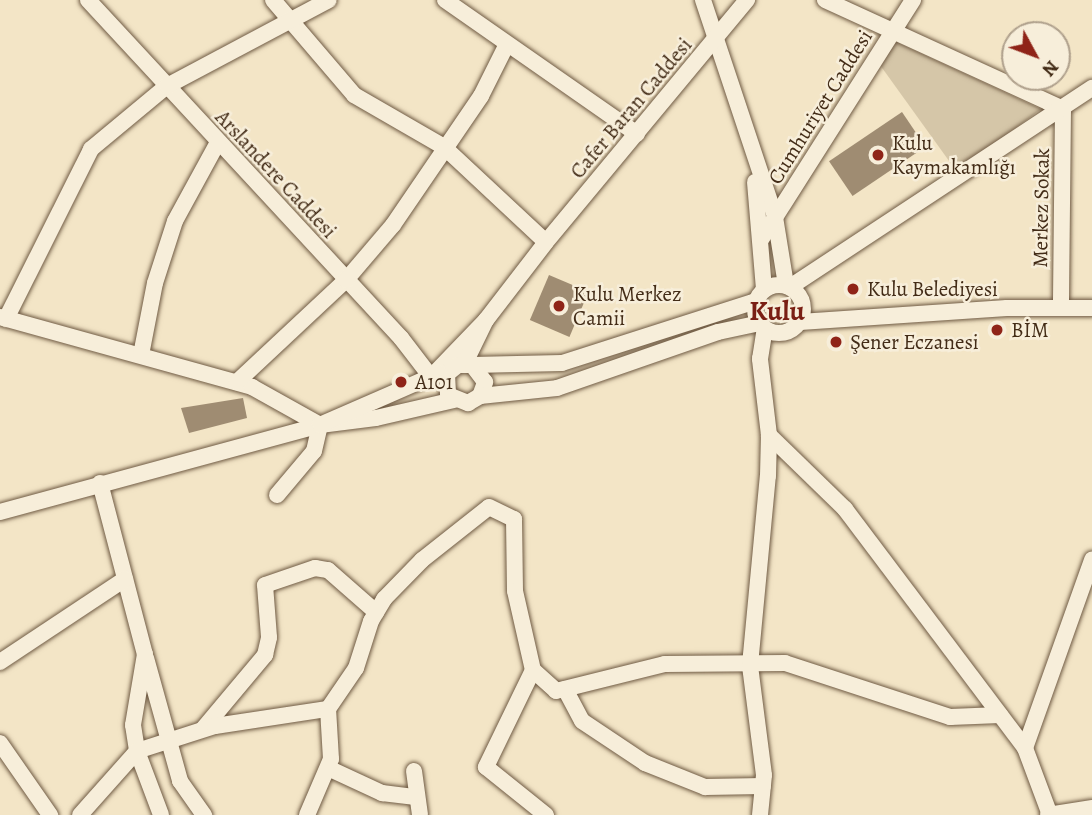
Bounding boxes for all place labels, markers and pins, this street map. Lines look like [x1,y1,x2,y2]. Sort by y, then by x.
place label: Kulu Kaymakamlığı [892,130,1016,180]
marker: Kulu Kaymakamlığı [870,147,886,163]
place label: Kulu Belediyesi [867,276,998,302]
place label: Kulu Merkez Camii [573,281,682,331]
marker: Kulu Belediyesi [845,281,861,297]
marker: Kulu Merkez Camii [551,298,567,314]
place label: BİM [1011,317,1049,343]
marker: BİM [989,322,1005,338]
place label: Şener Eczanesi [850,329,979,355]
marker: Şener Eczanesi [828,334,844,350]
place label: A101 [415,369,453,395]
marker: A101 [393,374,409,390]

